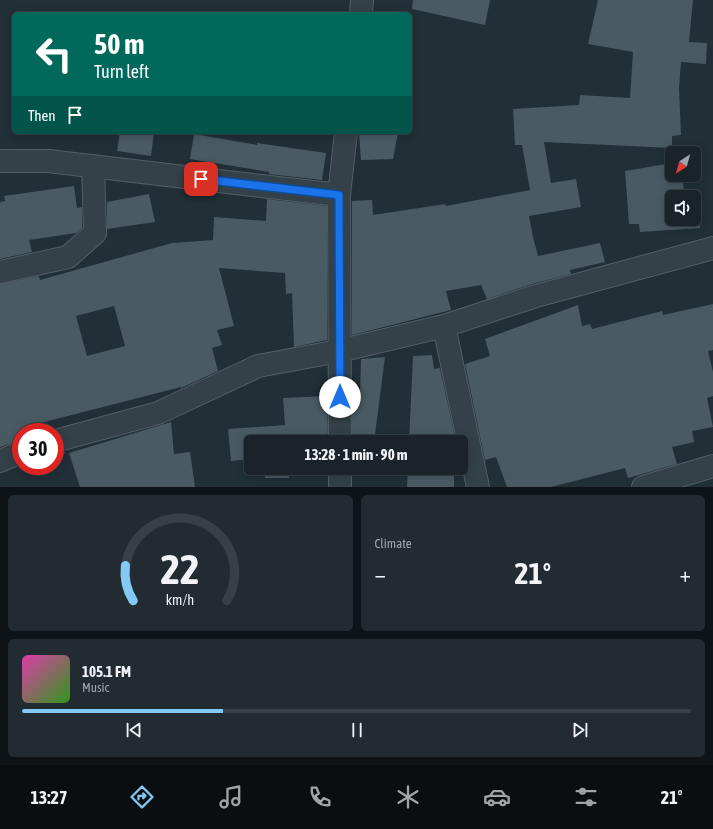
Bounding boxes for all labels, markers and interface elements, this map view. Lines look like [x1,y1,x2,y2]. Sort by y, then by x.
icon: left [28,28,80,80]
text: 50 m [94,28,144,60]
text: Turn left [94,61,149,82]
icon: arrive [64,104,86,126]
text: Then [28,107,56,124]
north arrow [665,146,701,182]
map controls [665,146,701,226]
pin [184,162,218,196]
icon: arrive [190,168,212,190]
button: sound [665,190,701,226]
position arrow [319,376,361,418]
speed limit sign: 30 [12,423,64,475]
text: 13:28 · 1 min · 90 m [304,446,408,463]
text: Climate [375,536,412,551]
text: 22 [161,545,200,593]
text: 21° [515,556,551,590]
text: − [375,561,386,587]
text: + [680,561,691,587]
text: km/h [166,592,194,608]
text: 105.1 FM [82,663,131,680]
text: Music [82,680,109,695]
icon: previous [123,719,145,741]
icon: pause [346,719,368,741]
icon: next [569,719,591,741]
icon: directions [128,783,156,811]
icon: music [217,783,245,811]
icon: phone [306,783,334,811]
icon: climate [394,783,422,811]
icon: car [483,783,511,811]
icon: filters [572,783,600,811]
text: 13:27 [30,787,67,808]
text: 21° [661,787,683,808]

